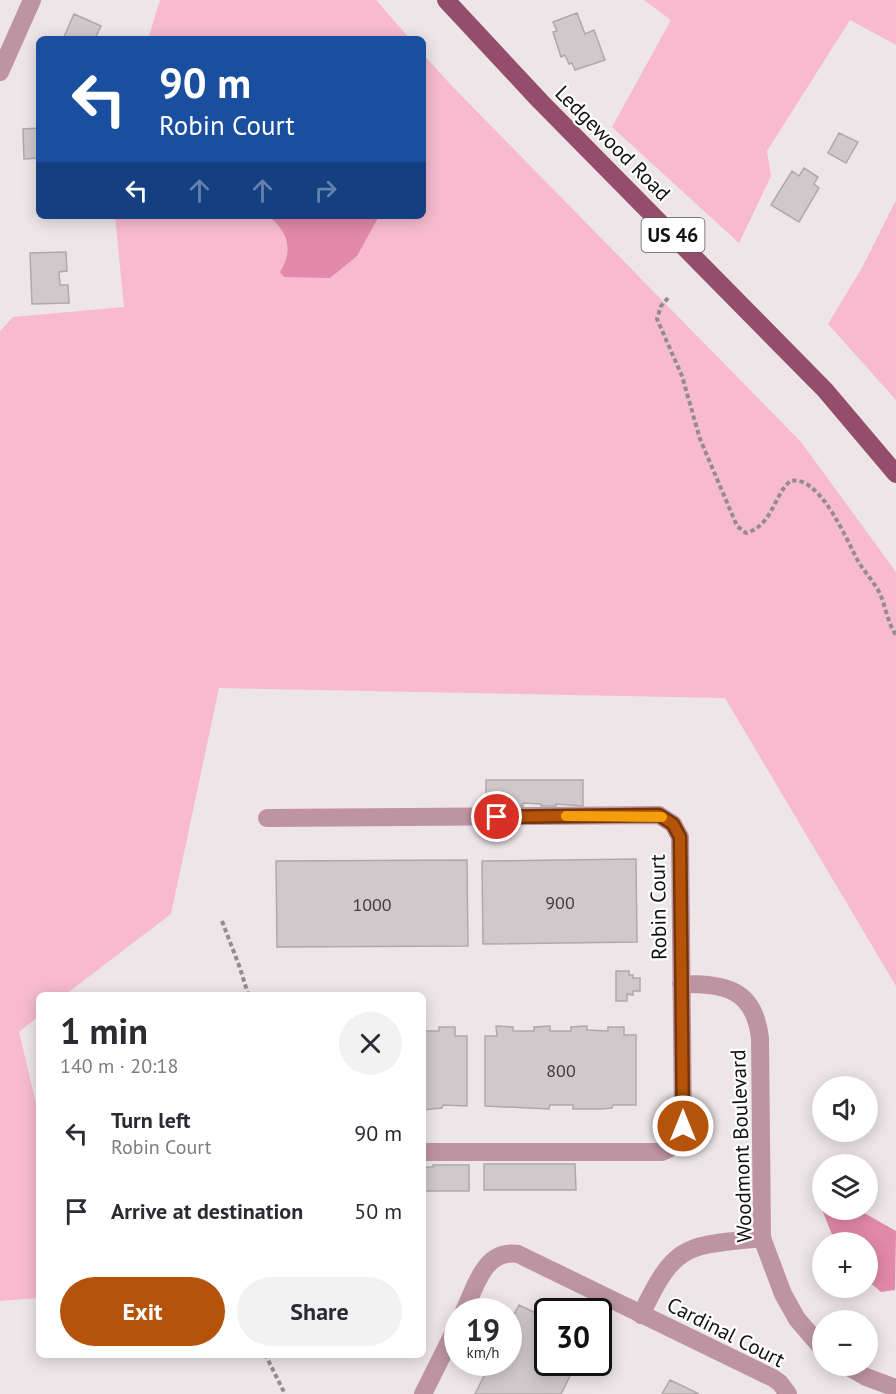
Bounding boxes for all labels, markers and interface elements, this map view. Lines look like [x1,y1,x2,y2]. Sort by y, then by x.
text: 90 m [159,55,251,110]
icon: left [60,60,138,138]
street label: Ledgewood Road [550,80,676,206]
text: Robin Court [159,108,295,142]
icon: left [120,174,153,207]
icon: ahead [183,174,216,207]
icon: ahead [246,174,279,207]
icon: right [309,174,342,207]
road number: US 46 [642,218,704,252]
pin [471,791,522,842]
icon: arrive [480,800,513,833]
street label: Robin Court [644,854,672,960]
house number: 900 [545,891,575,914]
house number: 1000 [352,893,392,916]
text: 1 min [60,1007,148,1054]
button: close [339,1012,402,1075]
street label: Woodmont Boulevard [724,1049,758,1243]
text: 140 m · 20:18 [60,1053,178,1079]
house number: 800 [546,1059,576,1082]
map controls [812,1076,878,1376]
button: sound [812,1076,878,1142]
position arrow [651,1094,715,1158]
text: Turn left [111,1106,191,1134]
icon: left [60,1117,93,1150]
text: 90 m [354,1119,402,1147]
text: Robin Court [111,1134,212,1160]
button: layers [812,1154,878,1220]
icon: arrive [60,1195,93,1228]
text: Arrive at destination [111,1197,303,1225]
text: 50 m [354,1197,402,1225]
button: + [812,1232,878,1298]
button: Exit [60,1277,225,1346]
button: Share [237,1277,402,1346]
street label: Cardinal Court [663,1291,789,1373]
speed limit sign: 30 [534,1298,612,1376]
text: 19 [466,1310,500,1349]
button: − [812,1310,878,1376]
text: km/h [467,1343,499,1362]

